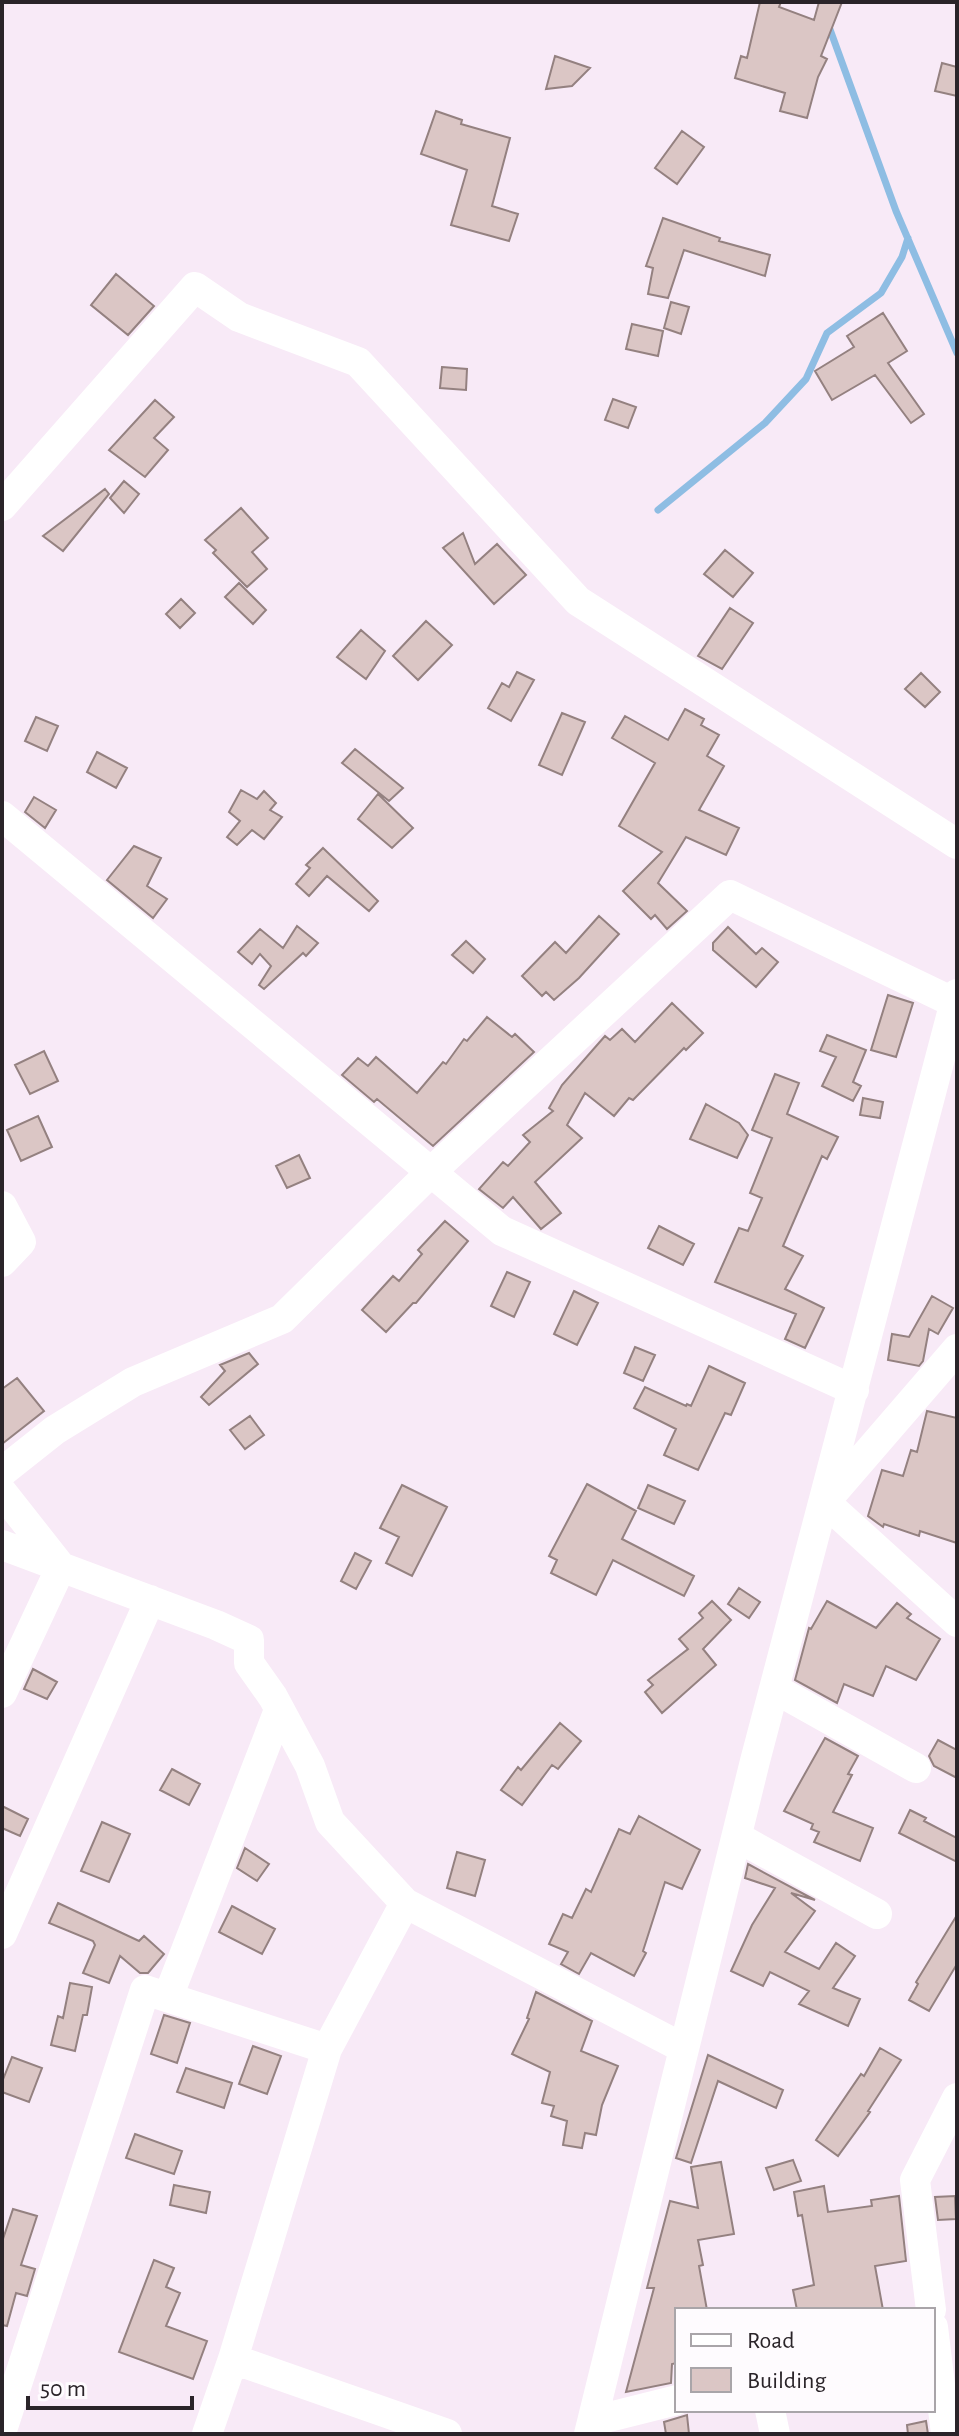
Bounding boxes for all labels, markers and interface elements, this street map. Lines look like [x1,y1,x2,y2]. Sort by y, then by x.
legend [675,2308,935,2412]
text: Road [747,2329,795,2353]
scale bar [28,2360,192,2410]
text: Building [747,2369,826,2393]
text: 50 m [40,2377,86,2401]

